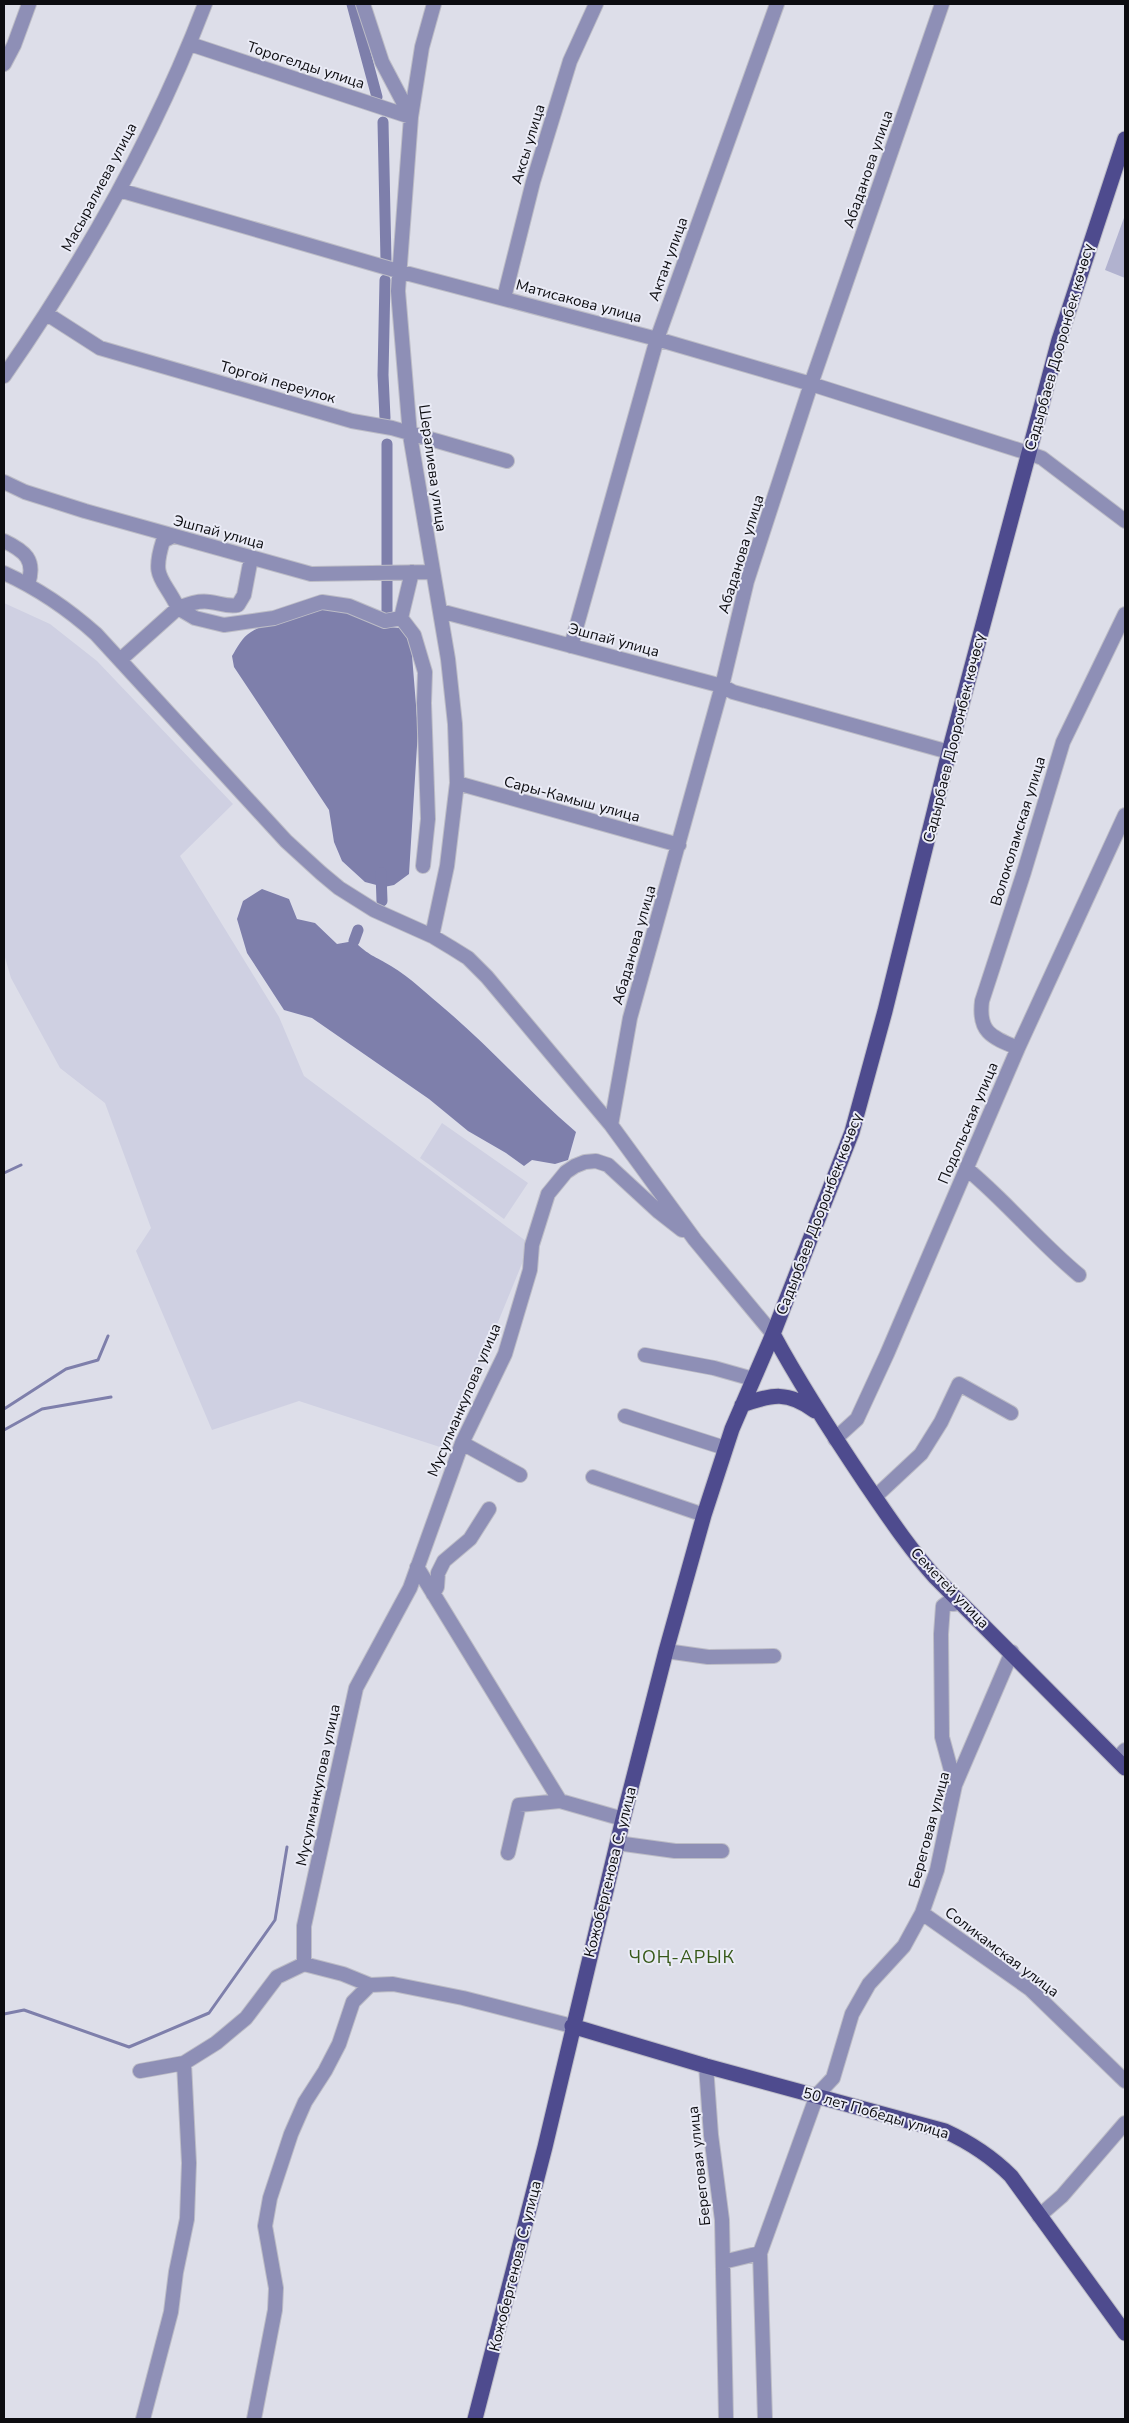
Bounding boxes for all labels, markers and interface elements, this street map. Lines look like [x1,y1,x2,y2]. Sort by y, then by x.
street label: Торогелды улица [245,37,367,93]
street label: Аксы улица [506,102,550,186]
street label: Абаданова улица [838,107,898,231]
street label: Масыралиева улица [57,119,141,255]
street label: Актан улица [644,214,692,304]
street label: Садырбаев Дооронбек көчөсү [1020,241,1098,453]
street label: Матисакова улица [514,275,644,327]
street label: Торгой переулок [218,356,338,408]
street label: Шералиева улица [414,403,452,533]
street label: Абаданова улица [713,492,769,616]
street label: Эшпай улица [171,510,267,554]
street label: Эшпай улица [566,618,662,662]
street label: Садырбаев Дооронбек көчөсү [918,631,990,845]
street label: Волоколамская улица [986,754,1050,908]
street label: Сары-Камыш улица [502,771,642,827]
street label: Абаданова улица [607,883,661,1007]
street label: Подольская улица [933,1059,1003,1187]
street label: Садырбаев Дооронбек көчөсү [771,1110,867,1318]
street label: Мусулманкулова улица [423,1320,505,1480]
street label: Семетей улица [906,1543,994,1633]
street label: Мусулманкулова улица [291,1702,345,1868]
street label: Береговая улица [904,1769,954,1891]
street label: Кожобергенова С. улица [579,1785,641,1959]
street label: Соликамская улица [941,1902,1063,2002]
district label: ЧОҢ-АРЫК [629,1945,735,1969]
street label: 50 лет Победы улица [801,2083,951,2143]
street label: Береговая улица [683,2105,715,2227]
street label: Кожобергенова С. улица [484,2179,546,2353]

